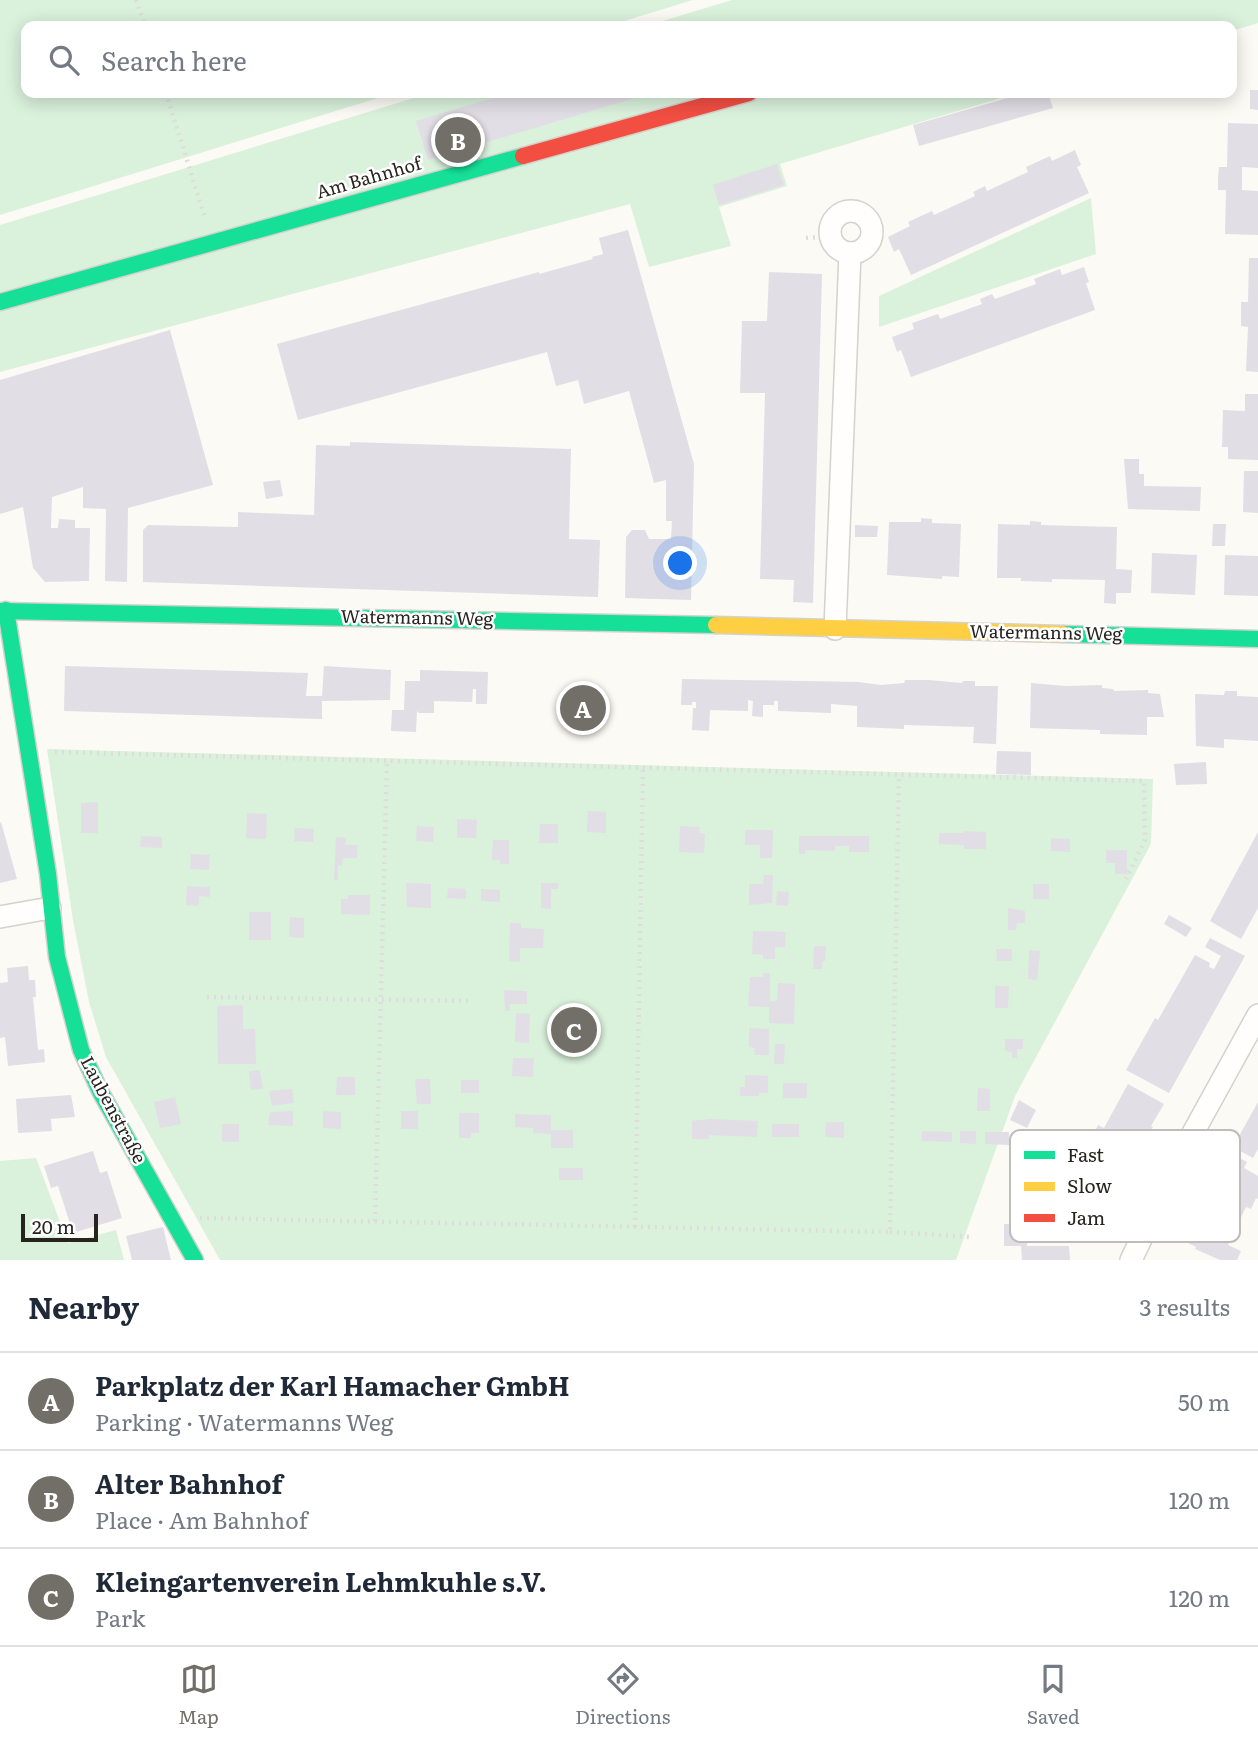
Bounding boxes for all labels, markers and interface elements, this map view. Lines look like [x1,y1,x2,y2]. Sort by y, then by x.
search box [21,21,1237,98]
text: Search here [101,40,247,79]
icon: search [45,41,83,79]
pin: B [435,114,481,166]
street label: Am Bahnhof [313,148,426,204]
your location [663,546,697,580]
street label: Watermanns Weg [340,602,495,631]
street label: Watermanns Weg [969,617,1124,646]
pin: A [560,682,606,734]
pin: C [551,1004,597,1056]
street label: Laubenstraße [75,1051,154,1168]
legend [1010,1130,1240,1242]
text: Fast [1067,1140,1104,1168]
text: Slow [1067,1171,1112,1199]
text: Jam [1067,1203,1105,1231]
scale bar [21,1211,98,1243]
text: 20 m [32,1212,75,1240]
text: Nearby [28,1284,139,1328]
text: 3 results [1139,1289,1230,1323]
text: Parkplatz der Karl Hamacher GmbH [95,1365,570,1404]
text: A [42,1384,60,1418]
text: 50 m [1178,1384,1230,1418]
text: Parking · Watermanns Weg [95,1404,394,1438]
text: Alter Bahnhof [95,1463,283,1502]
text: B [43,1482,59,1516]
text: 120 m [1169,1482,1230,1516]
text: Place · Am Bahnhof [95,1502,308,1536]
text: Kleingartenverein Lehmkuhle s.V. [95,1561,547,1600]
text: C [43,1580,59,1614]
text: 120 m [1169,1580,1230,1614]
text: Park [95,1600,145,1634]
tab: Map [178,1660,219,1730]
tab: Directions [575,1660,670,1730]
tab: Saved [1027,1660,1080,1730]

